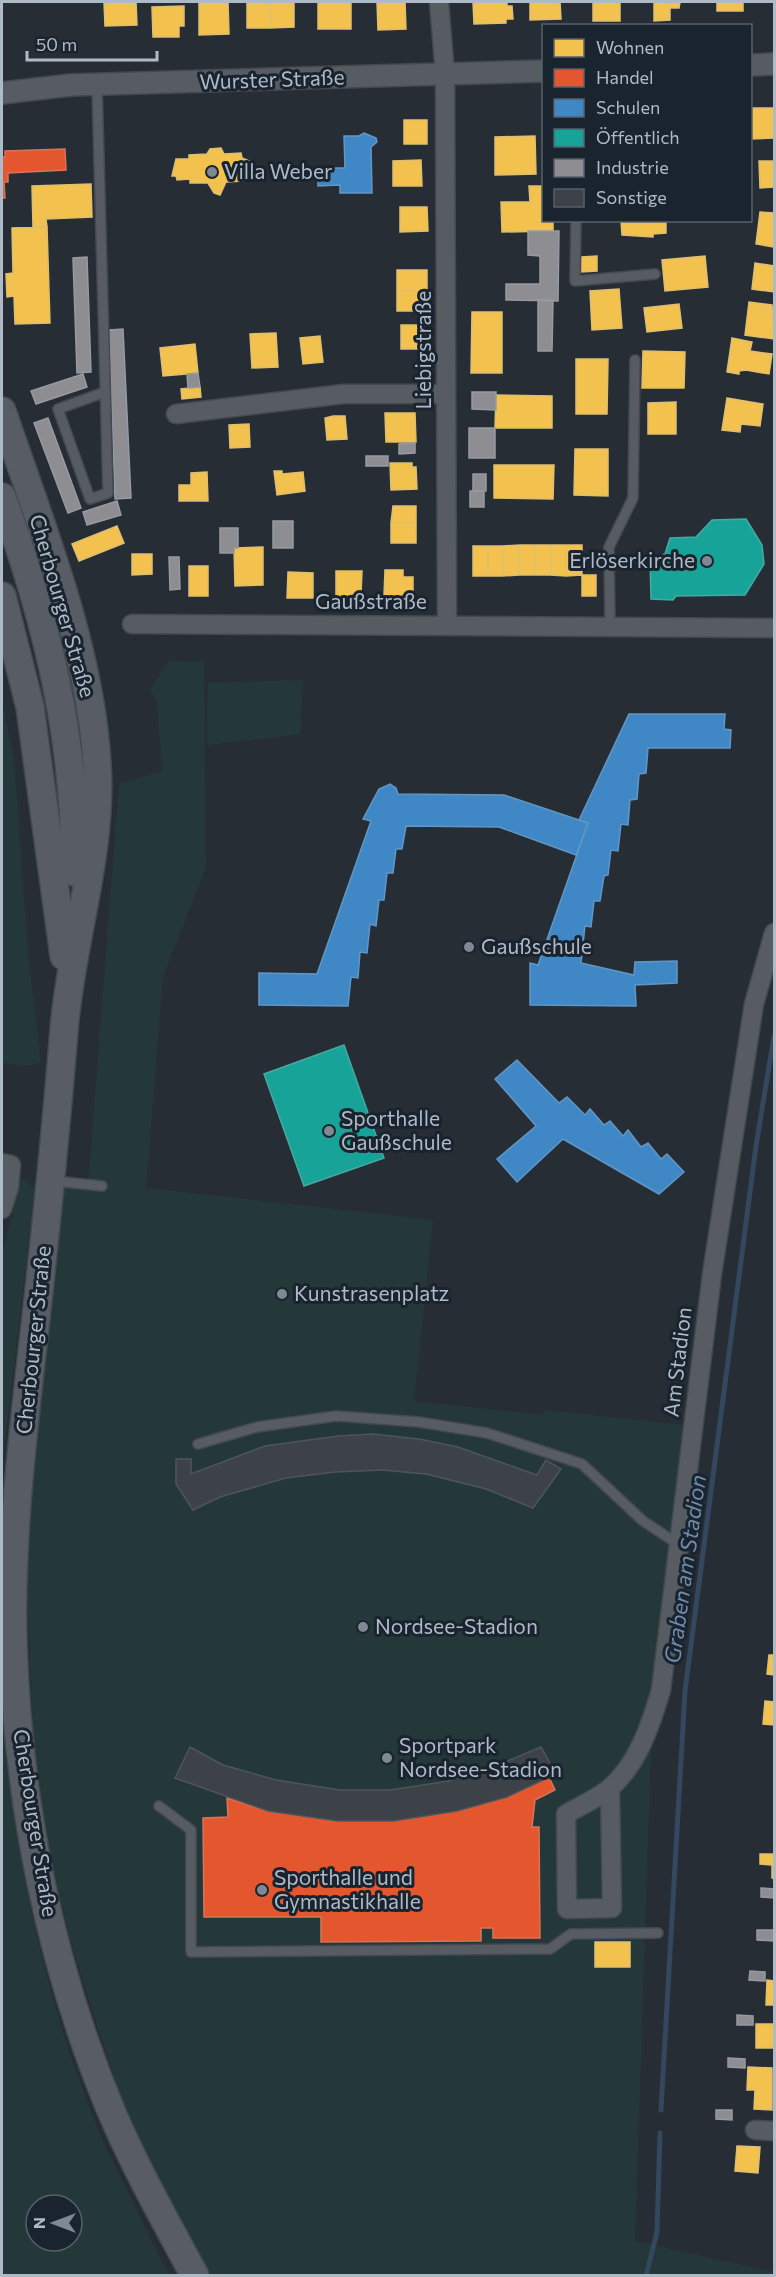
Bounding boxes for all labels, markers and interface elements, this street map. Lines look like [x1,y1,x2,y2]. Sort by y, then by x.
scale bar [27,24,158,62]
legend [542,24,752,222]
text: 50 m [36,33,77,55]
text: Wohnen [596,36,664,58]
street label: Wurster Straße [199,63,345,94]
text: Handel [596,66,654,88]
text: Schulen [596,96,660,118]
text: Öffentlich [596,126,680,148]
text: Industrie [596,156,669,178]
place label: Villa Weber [224,158,332,183]
marker: Villa Weber [205,165,219,179]
text: Sonstige [596,186,667,208]
street label: Liebigstraße [410,291,435,409]
street label: Cherbourger Straße [25,511,102,700]
place label: Erlöserkirche [569,547,695,572]
marker: Erlöserkirche [700,554,714,568]
street label: Gaußstraße [315,588,427,613]
place label: Gaußschule [481,933,592,958]
marker: Gaußschule [462,940,476,954]
place label: Sporthalle Gaußschule [341,1105,452,1154]
marker: Sporthalle Gaußschule [322,1124,336,1138]
street label: Cherbourger Straße [10,1244,55,1435]
place label: Kunstrasenplatz [294,1280,449,1305]
marker: Kunstrasenplatz [275,1287,289,1301]
street label: Am Stadion [657,1305,696,1418]
water label: Graben am Stadion [658,1473,711,1665]
place label: Nordsee-Stadion [375,1613,538,1638]
marker: Nordsee-Stadion [356,1620,370,1634]
street label: Cherbourger Straße [9,1727,64,1918]
place label: Sportpark Nordsee-Stadion [399,1732,562,1781]
marker: Sportpark Nordsee-Stadion [380,1751,394,1765]
place label: Sporthalle und Gymnastikhalle [274,1864,421,1913]
marker: Sporthalle und Gymnastikhalle [255,1883,269,1897]
north arrow [24,2193,84,2253]
text: N [29,2217,48,2229]

